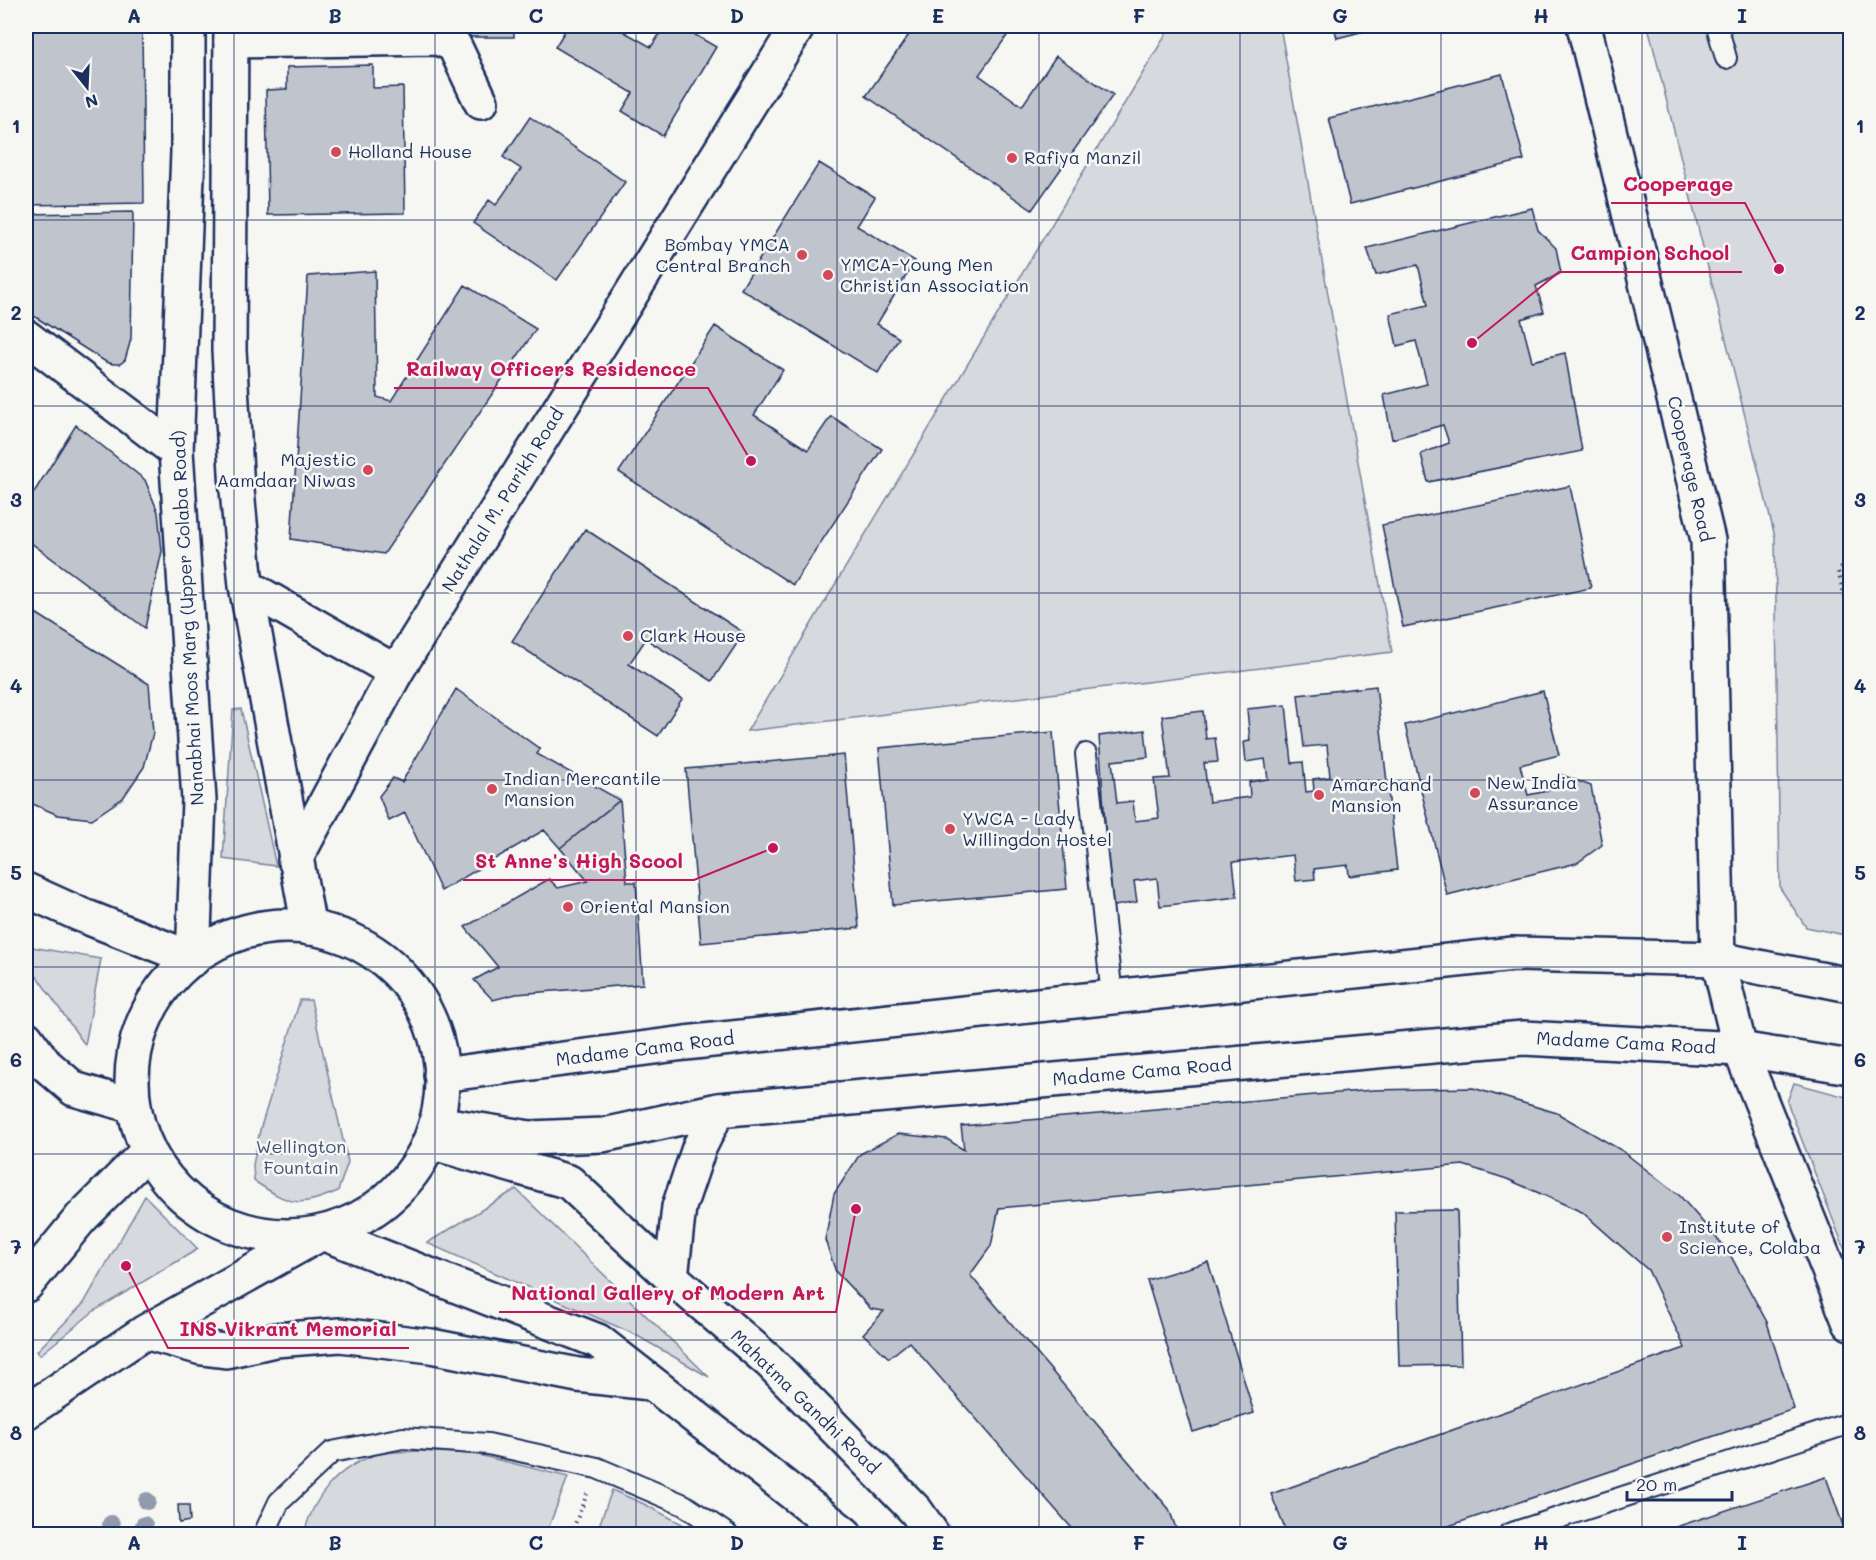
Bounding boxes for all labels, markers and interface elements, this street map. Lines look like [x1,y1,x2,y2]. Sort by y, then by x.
text: A [127,2,141,28]
text: B [328,2,342,28]
text: C [529,2,544,28]
text: D [730,2,744,28]
text: E [932,2,944,28]
text: F [1133,2,1146,28]
text: G [1332,2,1348,28]
text: H [1533,2,1549,28]
text: I [1737,2,1747,28]
north arrow [57,57,117,117]
text: N [83,90,101,114]
text: 1 [12,112,20,138]
text: 1 [1856,112,1864,138]
place label: Holland House [348,139,472,163]
marker: Holland House [329,145,343,159]
place label: Rafiya Manzil [1024,145,1141,169]
marker: Rafiya Manzil [1005,151,1019,165]
callout: Cooperage [1611,165,1745,203]
text: Cooperage [1623,170,1733,196]
place label: Bombay YMCA Central Branch [655,232,790,277]
callout: Campion School [1559,234,1742,272]
text: Campion School [1571,239,1729,265]
marker: Bombay YMCA Central Branch [795,248,809,262]
place label: YMCA-Young Men Christian Association [840,252,1029,297]
marker: YMCA-Young Men Christian Association [821,268,835,282]
text: 2 [10,299,22,325]
text: 2 [1854,299,1866,325]
callout: Railway Officers Residencce [394,350,708,388]
text: Railway Officers Residencce [406,355,696,381]
street label: Cooperage Road [1663,394,1719,544]
street label: Nathalal M. Parikh Road [436,403,569,596]
street label: Nanabhai Moos Marg (Upper Colaba Road) [165,430,209,806]
place label: Majestic Aamdaar Niwas [217,447,356,492]
marker: Majestic Aamdaar Niwas [361,463,375,477]
text: 3 [10,486,22,512]
text: 3 [1854,486,1866,512]
place label: Clark House [640,623,746,647]
marker: Clark House [621,629,635,643]
text: 4 [10,672,23,698]
text: 4 [1854,672,1867,698]
place label: Indian Mercantile Mansion [504,766,661,811]
place label: New India Assurance [1487,770,1579,815]
place label: Amarchand Mansion [1331,772,1431,817]
marker: Indian Mercantile Mansion [485,782,499,796]
marker: New India Assurance [1468,786,1482,800]
marker: Amarchand Mansion [1312,788,1326,802]
place label: YWCA - Lady Willingdon Hostel [962,806,1112,851]
marker: YWCA - Lady Willingdon Hostel [943,822,957,836]
callout: St Anne's High Scool [463,842,694,880]
text: St Anne's High Scool [475,847,683,873]
text: 5 [10,859,22,885]
text: 5 [1854,859,1866,885]
place label: Oriental Mansion [580,894,730,918]
marker: Oriental Mansion [561,900,575,914]
street label: Madame Cama Road [554,1025,736,1071]
street label: Madame Cama Road [1536,1025,1716,1059]
text: 6 [10,1046,22,1072]
text: 6 [1854,1046,1866,1072]
street label: Madame Cama Road [1051,1051,1232,1091]
park label: Wellington Fountain [256,1134,346,1179]
place label: Institute of Science, Colaba [1679,1214,1821,1259]
marker: Institute of Science, Colaba [1660,1230,1674,1244]
text: 7 [10,1233,22,1259]
text: 7 [1854,1233,1866,1259]
callout: National Gallery of Modern Art [499,1274,836,1312]
text: National Gallery of Modern Art [511,1279,825,1305]
callout: INS Vikrant Memorial [168,1310,409,1348]
text: INS Vikrant Memorial [179,1315,397,1341]
street label: Mahatma Gandhi Road [726,1324,885,1479]
text: 8 [10,1419,22,1445]
text: 8 [1854,1419,1866,1445]
scale bar [1627,1464,1732,1502]
text: 20 m [1636,1472,1677,1496]
text: A [127,1529,141,1555]
text: B [328,1529,342,1555]
text: C [529,1529,544,1555]
text: D [730,1529,744,1555]
text: E [932,1529,944,1555]
text: F [1133,1529,1146,1555]
text: G [1332,1529,1348,1555]
text: H [1533,1529,1549,1555]
text: I [1737,1529,1747,1555]

